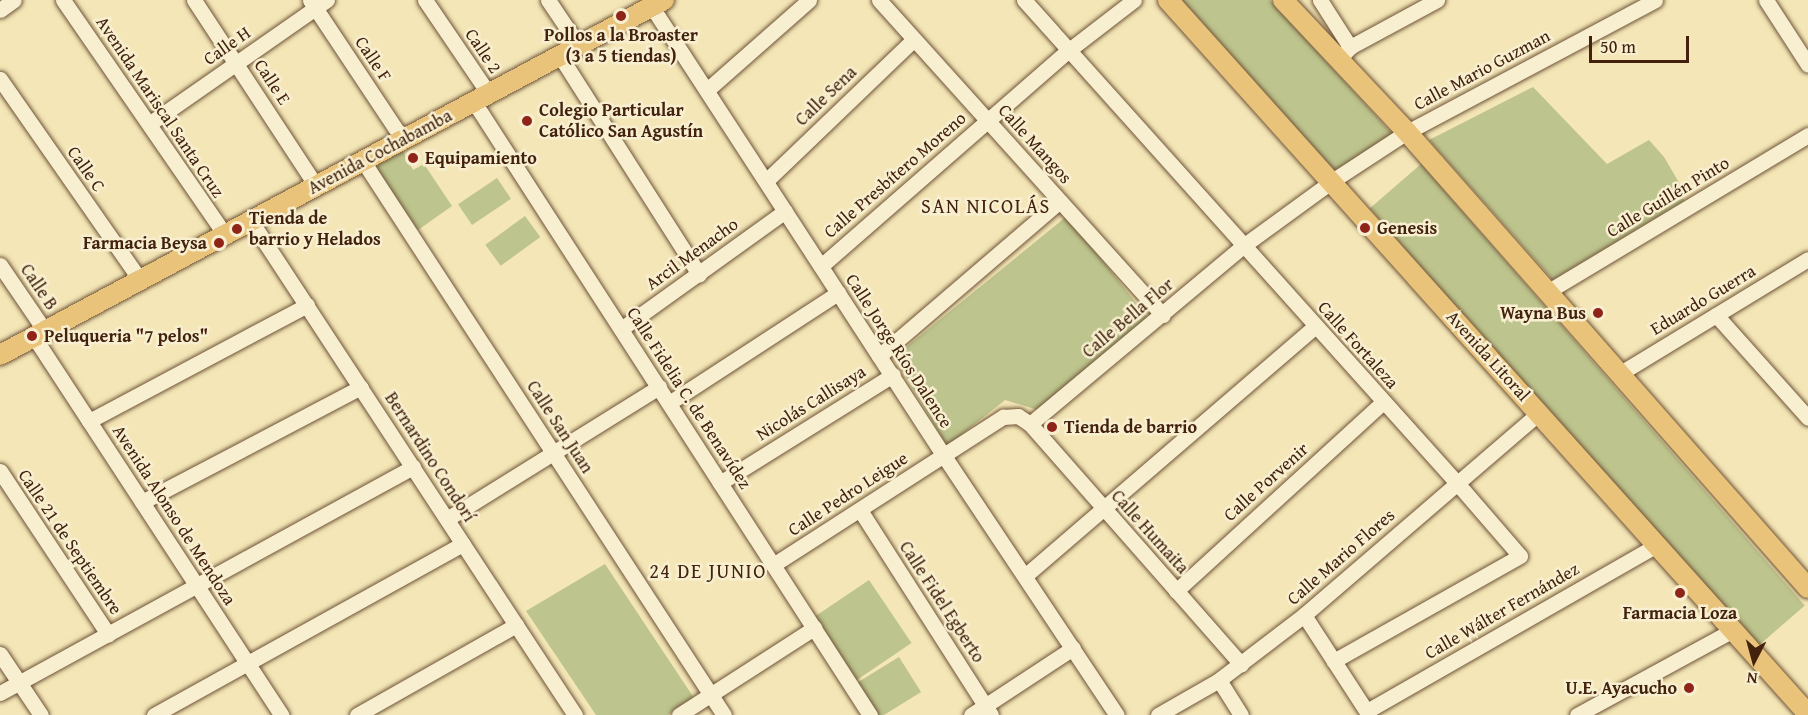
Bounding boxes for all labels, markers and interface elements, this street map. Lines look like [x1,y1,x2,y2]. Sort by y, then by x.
marker: Pollos a la Broaster (3 a 5 tiendas) [614,9,628,23]
street label: Avenida Mariscal Santa Cruz [91,12,229,202]
street label: Calle H [199,22,255,70]
street label: Calle 2 [460,24,506,78]
scale bar [1592,24,1692,62]
place label: Pollos a la Broaster (3 a 5 tiendas) [544,25,698,68]
street label: Calle Mario Guzman [1410,25,1554,115]
street label: Calle F [350,32,396,86]
text: 50 m [1600,33,1636,60]
street label: Calle E [249,55,295,109]
street label: Calle Sena [791,62,861,130]
place label: Colegio Particular Católico San Agustín [539,100,703,142]
street label: Calle Mangos [994,100,1076,188]
street label: Avenida Cochabamba [304,105,456,199]
street label: Calle Presbítero Moreno [819,107,971,243]
marker: Colegio Particular Católico San Agustín [520,114,534,128]
street label: Calle C [63,142,109,196]
place label: Equipamiento [425,147,537,169]
marker: Equipamiento [406,151,420,165]
street label: Calle Guillén Pinto [1603,152,1733,242]
district label: SAN NICOLÁS [921,193,1051,217]
place label: Tienda de barrio y Helados [249,208,381,250]
street label: Arcil Menacho [642,213,742,295]
place label: Genesis [1377,217,1437,239]
marker: Genesis [1358,221,1372,235]
marker: Tienda de barrio y Helados [230,222,244,236]
place label: Farmacia Beysa [83,232,207,254]
marker: Farmacia Beysa [212,236,226,250]
street label: Calle B [16,260,62,314]
street label: Eduardo Guerra [1646,260,1760,340]
street label: Calle Jorge Ríos Dalence [841,270,957,432]
street label: Calle Bella Flor [1078,274,1178,362]
street label: Calle Fortaleza [1313,297,1403,393]
place label: Wayna Bus [1500,302,1586,324]
street label: Calle Fidelia C. de Benavídez [622,303,756,493]
street label: Avenida Litoral [1442,306,1534,406]
marker: Wayna Bus [1591,306,1605,320]
place label: Peluqueria "7 pelos" [44,325,208,347]
marker: Peluqueria "7 pelos" [25,329,39,343]
street label: Nicolás Callisaya [752,361,870,445]
street label: Calle San Juan [522,377,598,477]
street label: Bernardino Condorí [380,388,480,526]
place label: Tienda de barrio [1064,416,1197,438]
marker: Tienda de barrio [1045,420,1059,434]
street label: Avenida Alonso de Mendoza [108,421,240,609]
street label: Calle Porvenir [1219,438,1313,526]
street label: Calle Pedro Leigue [784,447,912,541]
street label: Calle 21 de Septiembre [13,465,127,619]
street label: Calle Humaita [1107,486,1193,578]
street label: Calle Mario Flores [1283,504,1399,610]
street label: Calle Fidel Egberto [895,537,989,667]
district label: 24 DE JUNIO [649,558,767,582]
street label: Calle Wálter Fernández [1421,558,1583,664]
marker: Farmacia Loza [1673,586,1687,600]
place label: Farmacia Loza [1623,602,1737,624]
north arrow [1724,631,1784,691]
text: N [1746,666,1759,691]
place label: U.E. Ayacucho [1565,677,1677,699]
marker: U.E. Ayacucho [1682,681,1696,695]

